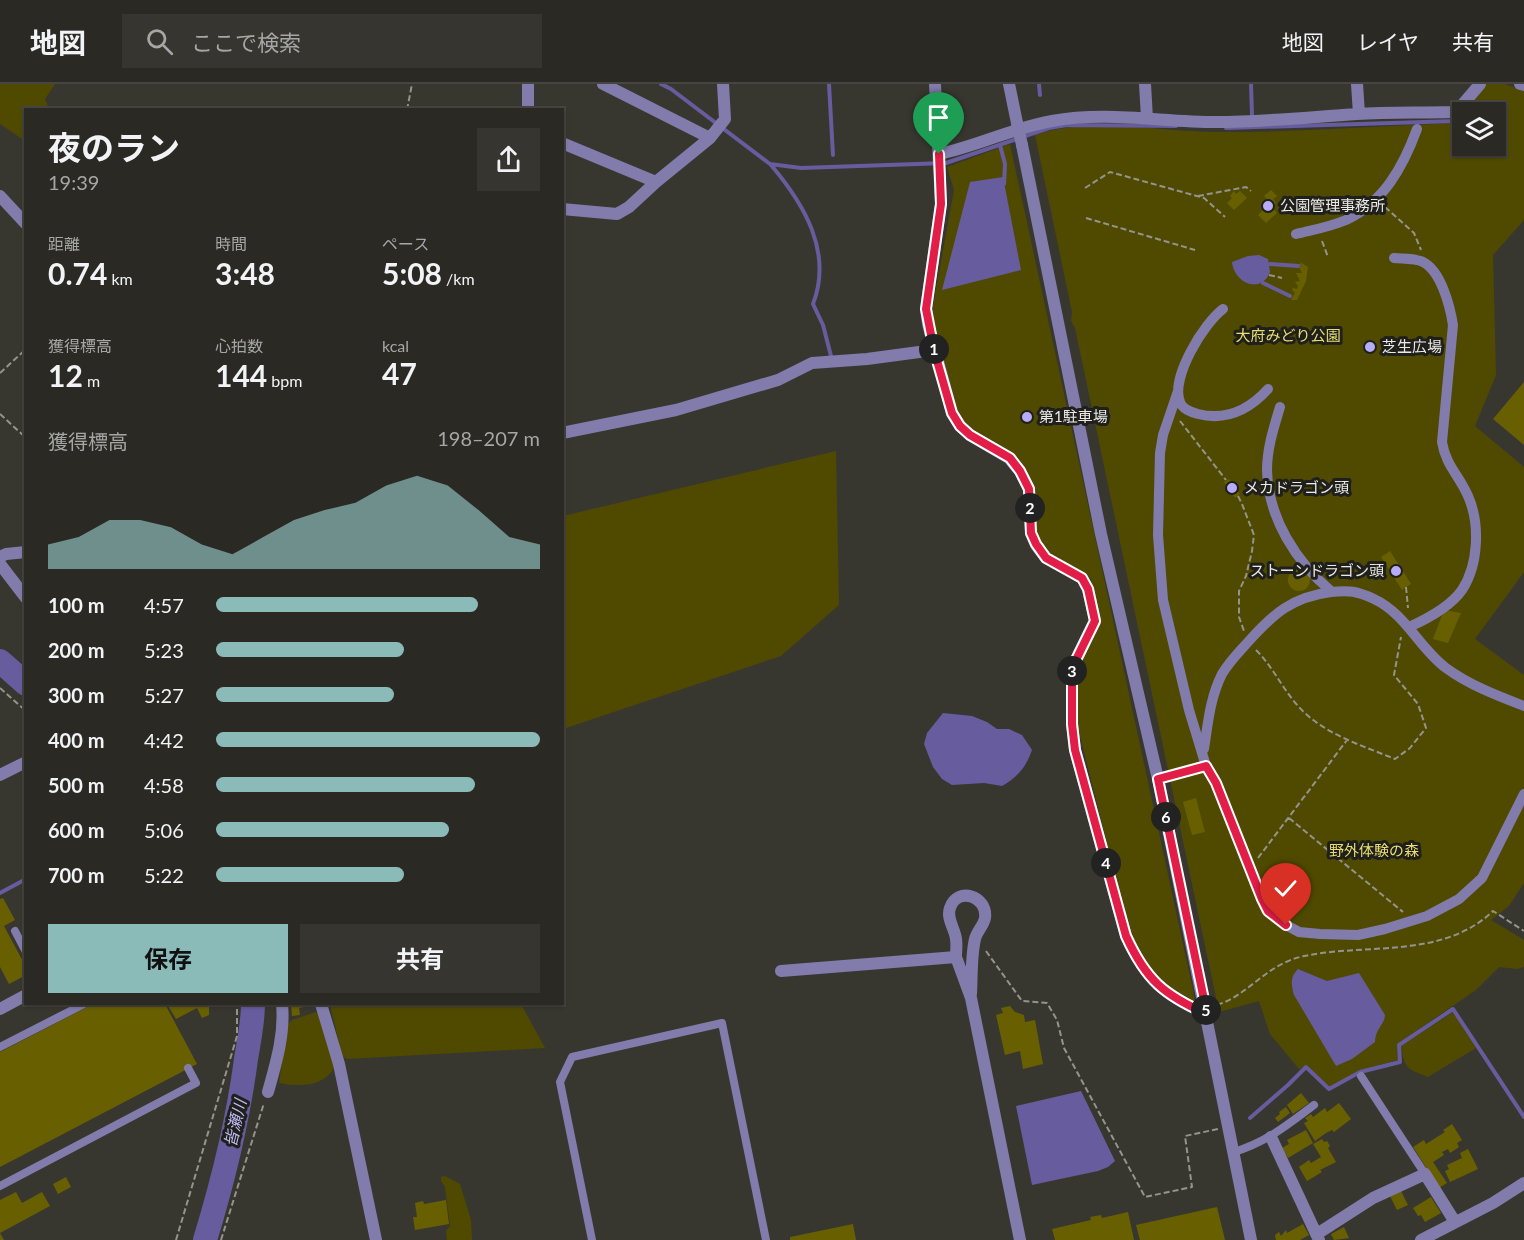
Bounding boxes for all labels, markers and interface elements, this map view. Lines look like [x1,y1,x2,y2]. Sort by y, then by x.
search box [122,14,542,68]
text: 地図 [30,25,86,59]
icon: search [143,25,176,58]
text: ここで検索 [191,29,301,56]
text: 地図 [1282,29,1324,54]
text: レイヤ [1357,29,1419,54]
text: 共有 [1452,29,1494,54]
pin [913,92,964,154]
icon: arrive [922,101,955,134]
map controls [1452,102,1506,156]
button: layers [1452,102,1506,156]
text: 夜のラン [48,127,180,167]
button: share [477,128,540,191]
text: 19:39 [48,170,99,194]
place label: 公園管理事務所 [1280,196,1385,214]
marker: 公園管理事務所 [1261,199,1275,213]
text: 距離 [48,234,80,253]
text: 時間 [215,234,247,253]
text: ペース [382,234,429,253]
text: 0.74 [48,255,107,291]
text: 3:48 [215,255,275,291]
text: 5:08 [382,255,442,291]
text: km [107,269,133,288]
text: /km [442,269,475,288]
park label: 大府みどり公園 [1235,326,1341,344]
pin: 1 [919,334,949,364]
text: 獲得標高 [48,336,112,355]
text: 心拍数 [215,336,263,355]
text: kcal [382,336,409,355]
place label: 芝生広場 [1382,337,1442,355]
text: 1 [929,339,939,358]
marker: 芝生広場 [1363,340,1377,354]
text: 47 [382,355,417,391]
text: 12 [48,357,83,393]
text: 144 [215,357,267,393]
text: m [83,371,100,390]
text: bpm [267,371,302,390]
place label: 第1駐車場 [1039,407,1108,425]
marker: 第1駐車場 [1020,410,1034,424]
text: 198–207 m [437,426,540,450]
text: 獲得標高 [48,429,128,453]
place label: メカドラゴン頭 [1244,478,1349,496]
marker: メカドラゴン頭 [1225,481,1239,495]
pin: 2 [1015,493,1045,523]
text: 2 [1025,498,1035,517]
place label: ストーンドラゴン頭 [1250,561,1384,579]
marker: ストーンドラゴン頭 [1389,564,1403,578]
text: 100 m [48,593,104,617]
text: 4:57 [144,593,184,617]
text: 200 m [48,638,104,662]
text: 5:23 [144,638,184,662]
pin: 3 [1057,656,1087,686]
text: 3 [1067,661,1077,680]
text: 300 m [48,683,104,707]
text: 5:27 [144,683,184,707]
text: 400 m [48,728,104,752]
text: 4:42 [144,728,184,752]
text: 500 m [48,773,104,797]
text: 4:58 [144,773,184,797]
pin: 6 [1151,802,1181,832]
text: 6 [1161,807,1171,826]
text: 600 m [48,818,104,842]
text: 5:06 [144,818,184,842]
park label: 野外体験の森 [1329,841,1419,859]
pin: 4 [1091,848,1121,878]
text: 4 [1101,853,1111,872]
text: 700 m [48,863,104,887]
text: 5:22 [144,863,184,887]
pin [1260,863,1311,925]
icon: check [1269,872,1302,905]
button: 保存 [48,924,288,993]
button: 共有 [300,924,540,993]
pin: 5 [1191,995,1221,1025]
text: 5 [1201,1000,1211,1019]
water label: 皆瀬川 [220,1095,250,1148]

